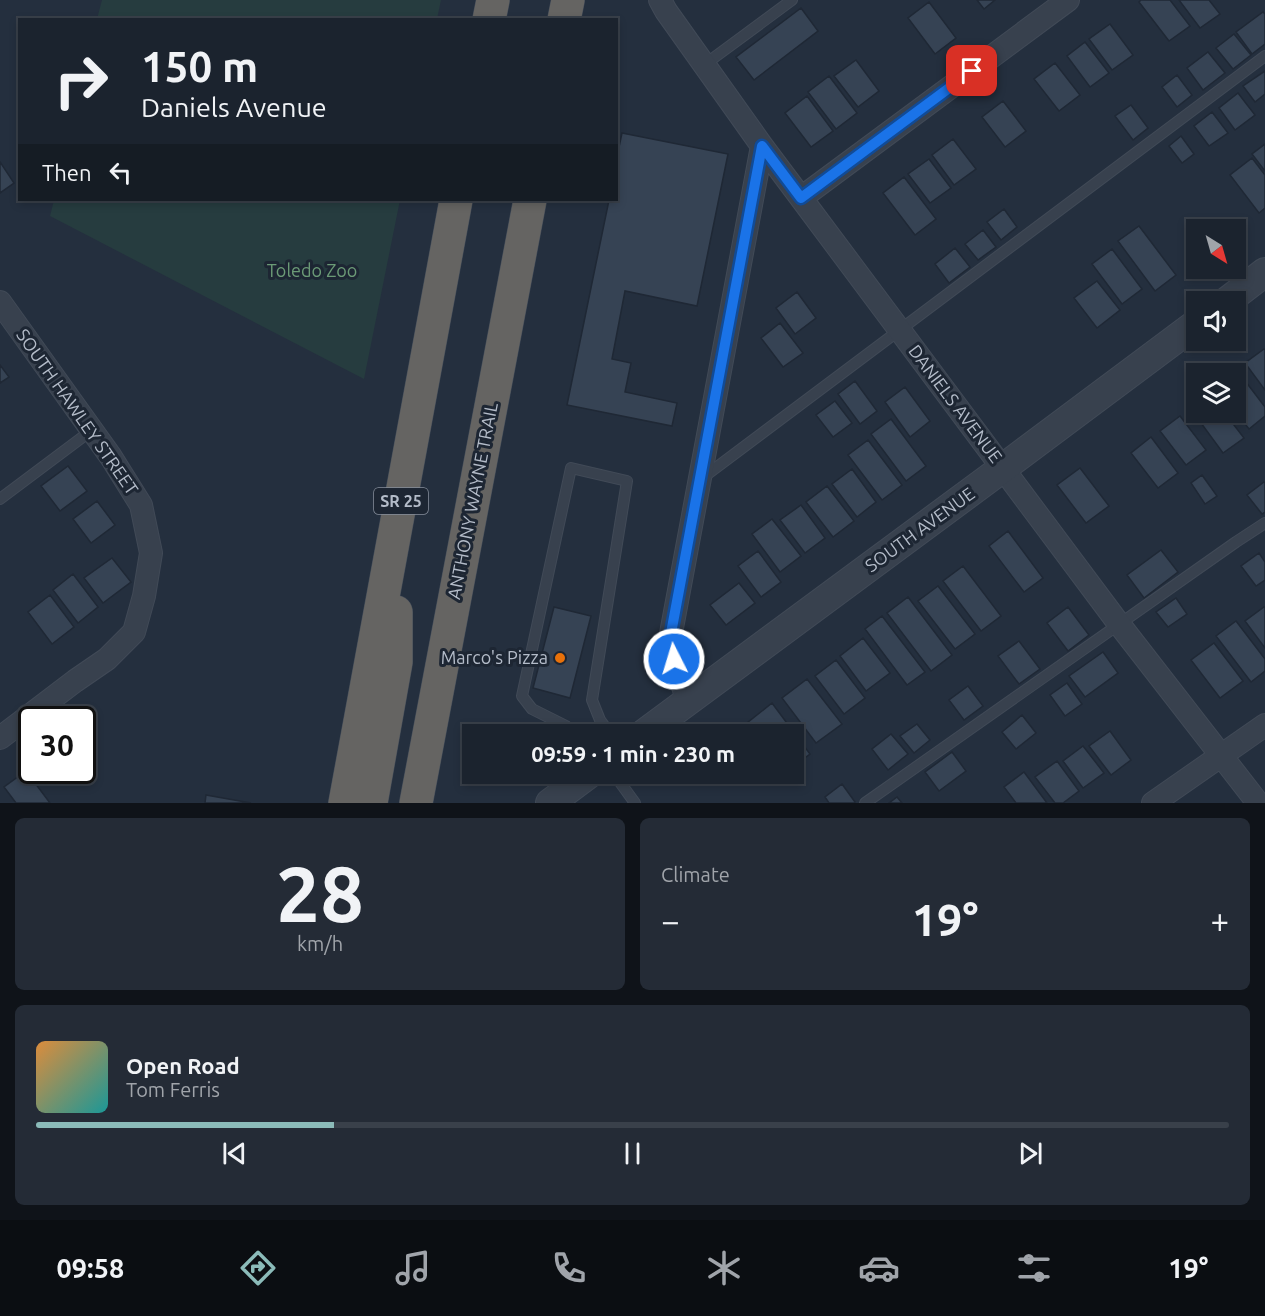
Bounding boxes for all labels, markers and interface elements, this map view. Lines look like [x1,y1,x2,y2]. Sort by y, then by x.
icon: right [42,42,120,120]
text: 150 m [141,43,258,90]
pin [946,45,997,96]
icon: arrive [955,54,988,87]
text: Daniels Avenue [141,92,327,122]
icon: left [104,156,137,189]
text: Then [42,160,92,185]
north arrow [1186,219,1246,279]
map controls [1186,219,1246,423]
park label: Toledo Zoo [267,260,357,280]
button: sound [1186,291,1246,351]
street label: SOUTH HAWLEY STREET [13,325,143,498]
street label: DANIELS AVENUE [905,341,1007,466]
button: layers [1186,363,1246,423]
street label: ANTHONY WAYNE TRAIL [443,401,501,601]
street label: SOUTH AVENUE [861,483,978,575]
road number: SR 25 [374,488,428,514]
position arrow [642,627,706,691]
place label: Marco's Pizza [441,647,548,667]
marker: Marco's Pizza [553,651,567,665]
speed limit sign: 30 [18,706,96,784]
text: 09:59 · 1 min · 230 m [531,741,735,766]
text: 28 [276,849,364,937]
text: Climate [661,863,730,886]
text: 19° [912,894,978,945]
text: − [661,902,680,939]
text: + [1210,902,1229,939]
text: km/h [297,932,343,955]
text: Open Road [126,1053,240,1078]
text: Tom Ferris [126,1078,220,1101]
icon: previous [218,1137,251,1170]
icon: pause [616,1137,649,1170]
icon: next [1014,1137,1047,1170]
icon: directions [237,1247,279,1289]
icon: music [392,1247,434,1289]
icon: phone [548,1247,590,1289]
icon: climate [703,1247,745,1289]
icon: car [858,1247,900,1289]
icon: filters [1013,1247,1055,1289]
text: 09:58 [57,1253,124,1283]
text: 19° [1168,1253,1208,1283]

